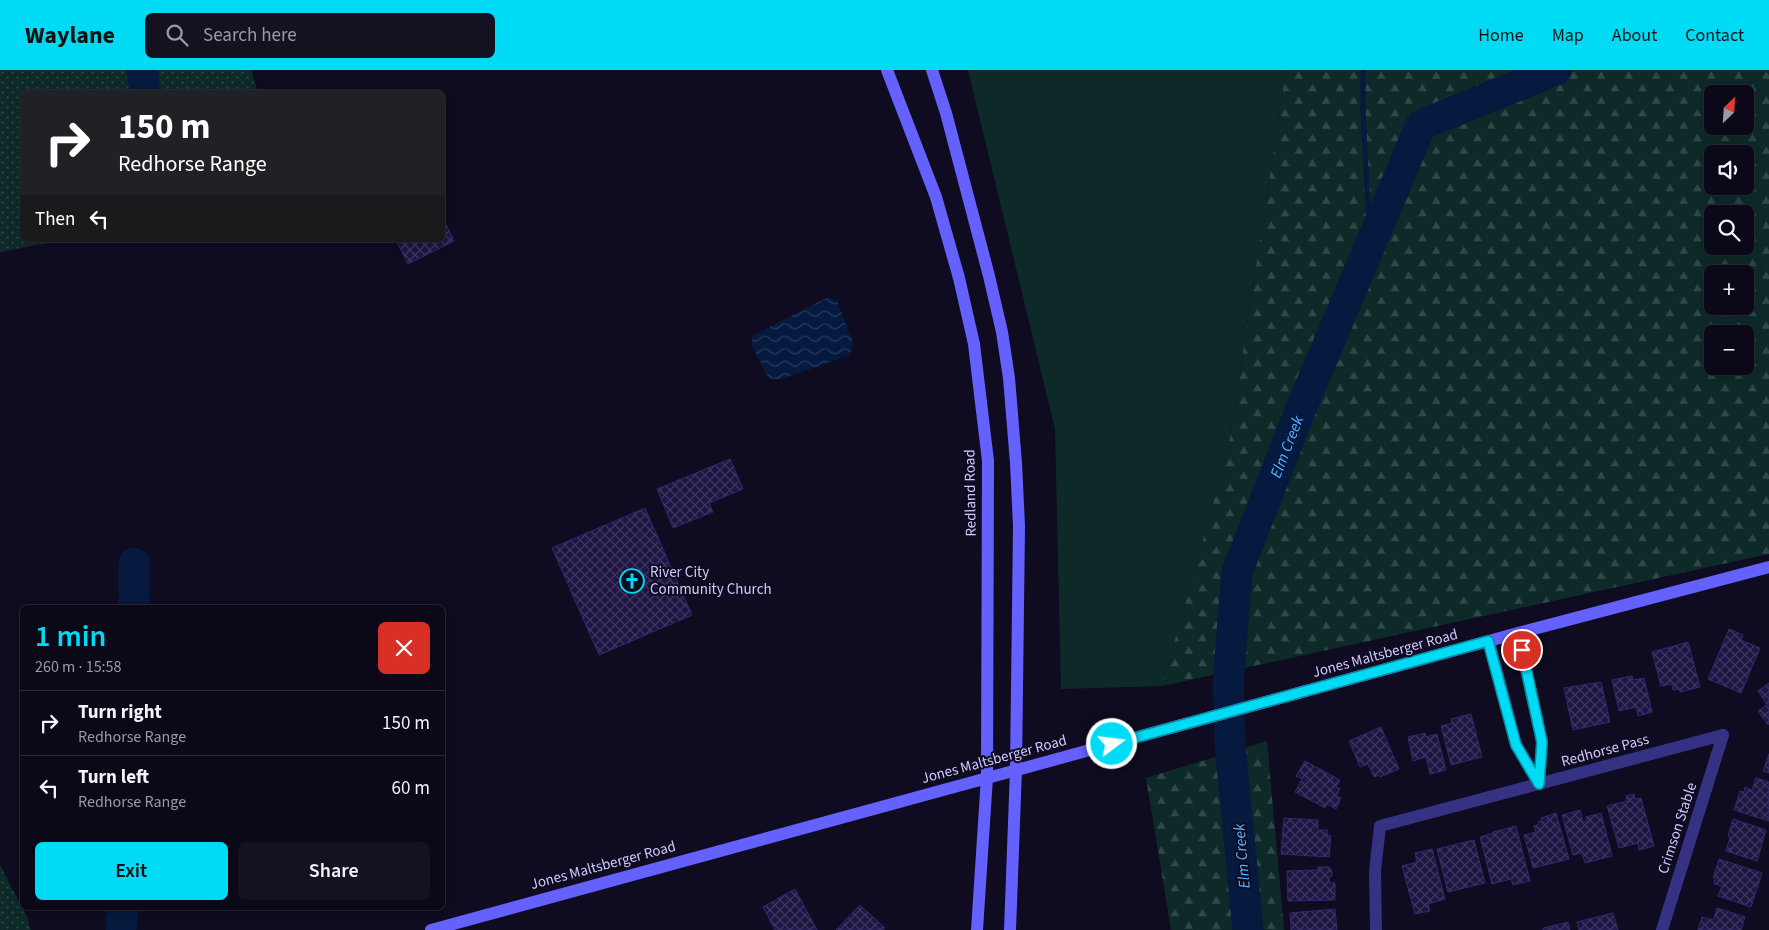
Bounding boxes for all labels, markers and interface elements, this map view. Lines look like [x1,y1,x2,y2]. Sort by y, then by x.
search box [145,13,495,58]
text: Waylane [25,18,115,53]
icon: search [163,21,191,49]
text: Search here [203,22,297,49]
text: Home [1478,23,1524,48]
text: Map [1552,23,1584,48]
text: About [1612,23,1657,48]
text: Contact [1685,23,1744,48]
north arrow [1704,85,1754,135]
map controls [1704,85,1754,375]
text: 150 m [118,102,210,152]
icon: right [35,110,100,175]
button: sound [1704,145,1754,195]
text: Redhorse Range [118,148,267,180]
icon: left [85,205,113,233]
button: search [1704,205,1754,255]
text: Then [35,206,75,233]
button: + [1704,265,1754,315]
button: − [1704,325,1754,375]
water label: Elm Creek [1265,412,1309,481]
street label: Redland Road [959,449,982,537]
place label: River City Community Church [650,562,772,600]
church icon: River City Community Church [619,568,645,594]
text: 1 min [35,615,106,658]
button: close [378,622,430,674]
street label: Jones Maltsberger Road [1310,624,1460,683]
pin [1501,629,1543,671]
icon: arrive [1508,636,1536,664]
text: 260 m · 15:58 [35,656,122,678]
text: Turn right [78,699,162,726]
icon: right [35,709,63,737]
text: 150 m [382,710,430,737]
position arrow [1085,717,1137,769]
text: Redhorse Range [78,726,186,748]
street label: Redhorse Pass [1559,729,1651,772]
street label: Jones Maltsberger Road [919,730,1069,789]
text: Turn left [78,764,149,791]
icon: left [35,774,63,802]
text: 60 m [392,775,430,802]
street label: Crimson Stable [1653,780,1702,877]
text: Redhorse Range [78,791,186,813]
water label: Elm Creek [1228,822,1256,889]
street label: Jones Maltsberger Road [528,836,678,895]
button: Exit [35,842,228,900]
button: Share [238,842,430,900]

